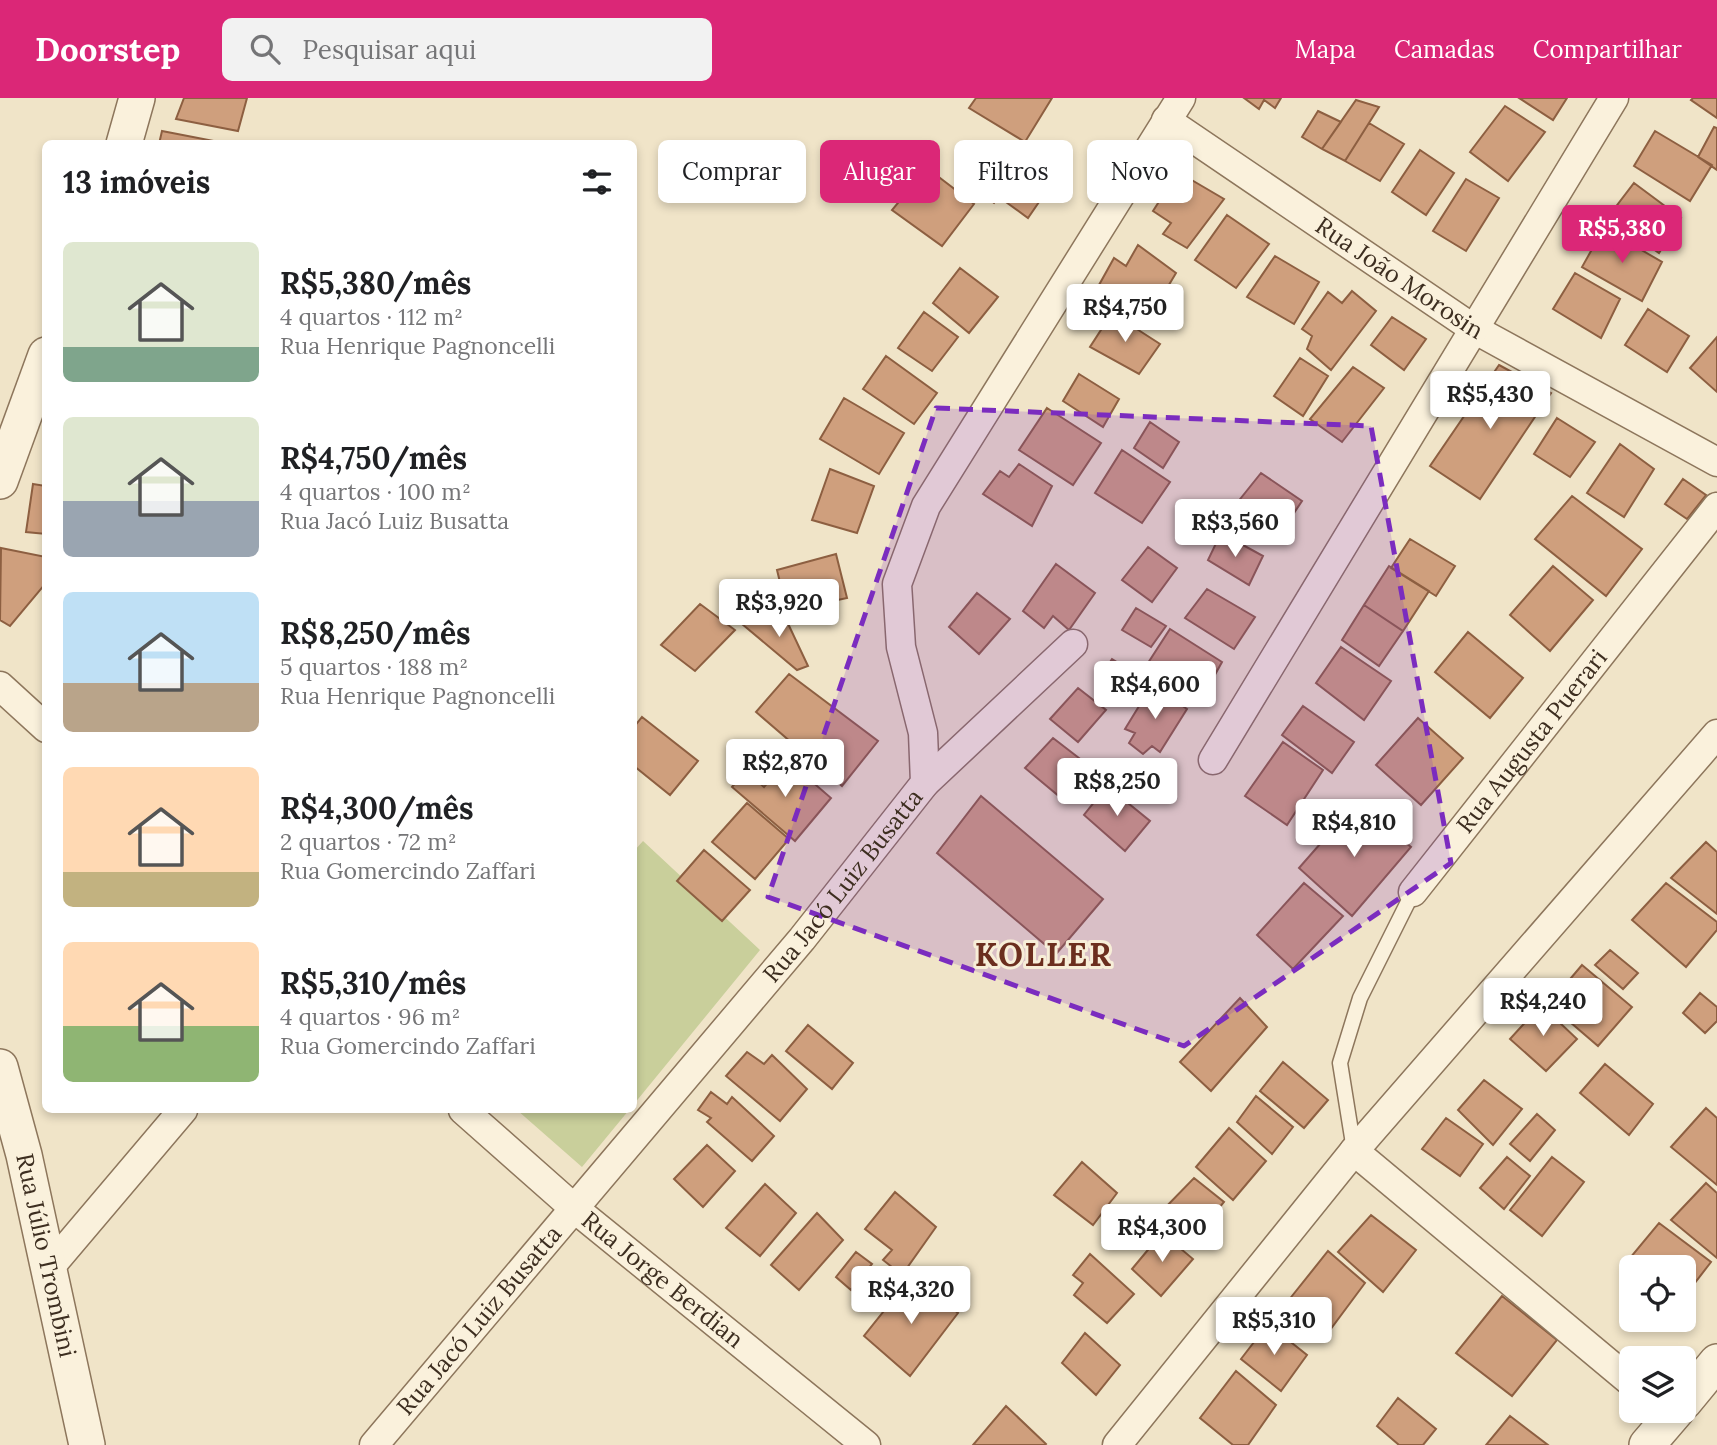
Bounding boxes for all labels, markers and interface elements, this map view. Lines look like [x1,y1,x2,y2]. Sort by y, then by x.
search box [222,18,712,81]
text: Doorstep [35,28,180,70]
icon: search [246,30,284,68]
text: Pesquisar aqui [302,33,476,66]
text: Mapa [1295,34,1356,65]
text: Camadas [1394,34,1495,65]
text: Compartilhar [1533,34,1682,65]
chip: Comprar [658,140,806,203]
chip: Alugar [820,140,940,203]
chip: Filtros [954,140,1073,203]
chip: Novo [1087,140,1193,203]
text: 13 imóveis [63,163,210,201]
icon: filters [578,163,616,201]
pin: R$5,380 [1557,206,1687,265]
street label: Rua João Morosin [1310,210,1489,346]
text: R$5,380 [1578,213,1666,242]
text: R$5,380/mês [280,264,471,302]
icon: home [119,270,203,354]
pin: R$4,750 [1060,285,1190,344]
text: R$4,750 [1083,292,1167,321]
text: 4 quartos · 112 m² [280,302,463,331]
text: Rua Henrique Pagnoncelli [280,331,555,360]
pin: R$5,430 [1425,372,1555,431]
text: R$5,430 [1446,379,1534,408]
text: R$4,750/mês [280,439,467,477]
icon: home [119,445,203,529]
text: 4 quartos · 100 m² [280,477,471,506]
pin: R$3,560 [1170,500,1300,559]
text: Rua Jacó Luiz Busatta [280,506,509,535]
text: R$3,560 [1191,507,1279,536]
pin: R$3,920 [714,580,844,639]
text: R$3,920 [735,587,823,616]
text: R$8,250/mês [280,614,471,652]
icon: home [119,620,203,704]
street label: Rua Augusta Puerari [1449,643,1614,839]
text: 5 quartos · 188 m² [280,652,468,681]
pin: R$4,600 [1090,662,1220,721]
text: R$4,600 [1110,669,1200,698]
text: Rua Henrique Pagnoncelli [280,681,555,710]
pin: R$2,870 [720,740,850,799]
text: R$2,870 [742,747,828,776]
pin: R$8,250 [1052,758,1182,818]
text: R$8,250 [1073,766,1161,795]
street label: Rua Jacó Luiz Busatta [756,782,930,989]
text: R$4,300/mês [280,789,474,827]
icon: home [119,795,203,879]
pin: R$4,810 [1289,800,1419,859]
text: R$4,810 [1312,807,1396,836]
text: 2 quartos · 72 m² [280,827,457,856]
text: Rua Gomercindo Zaffari [280,856,536,885]
district label: KOLLER [975,934,1113,975]
text: R$5,310/mês [280,964,466,1002]
icon: home [119,970,203,1054]
pin: R$4,240 [1478,978,1608,1038]
text: R$4,240 [1499,986,1587,1015]
text: 4 quartos · 96 m² [280,1002,460,1031]
text: Rua Gomercindo Zaffari [280,1031,536,1060]
street label: Rua Júlio Trombini [9,1151,84,1360]
street label: Rua Jorge Berdian [575,1204,750,1355]
pin: R$4,300 [1097,1204,1227,1264]
text: R$4,300 [1117,1212,1207,1241]
street label: Rua Jacó Luiz Busatta [390,1219,568,1422]
map controls [1619,1255,1696,1423]
button: locate [1619,1255,1696,1332]
pin: R$4,320 [846,1266,976,1326]
text: R$4,320 [867,1274,955,1303]
pin: R$5,310 [1209,1298,1339,1357]
text: R$5,310 [1232,1305,1316,1334]
button: layers [1619,1346,1696,1423]

